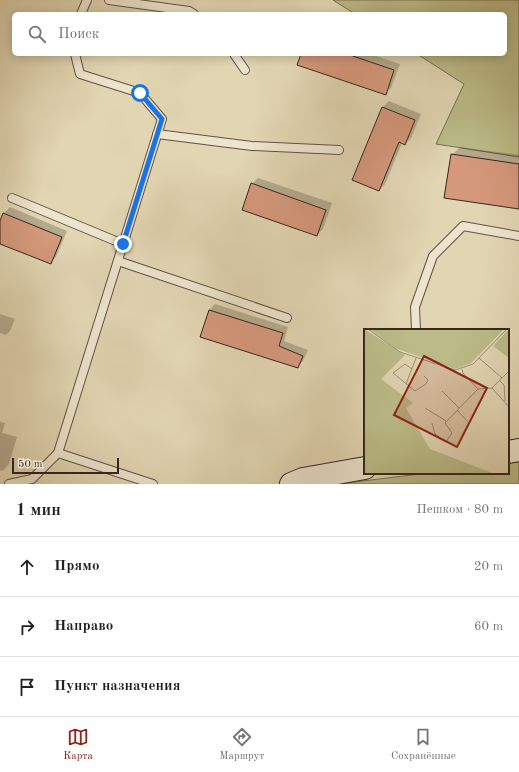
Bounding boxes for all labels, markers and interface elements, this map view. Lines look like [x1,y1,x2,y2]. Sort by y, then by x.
search box [12,12,507,56]
icon: search [26,23,48,45]
text: Поиск [58,27,99,42]
route start [131,84,149,102]
route end [114,235,132,253]
inset map [364,329,509,474]
scale bar [12,456,119,475]
text: 50 m [18,459,43,470]
text: 1 мин [16,502,61,519]
text: Пешком · 80 m [416,503,503,516]
icon: ahead [16,556,38,578]
text: Прямо [54,559,100,574]
text: 20 m [474,560,503,573]
icon: right [16,616,38,638]
text: Направо [54,619,113,634]
text: 60 m [474,620,503,633]
icon: arrive [16,676,38,698]
text: Пункт назначения [54,679,181,694]
tab: Карта [63,726,93,764]
tab: Маршрут [219,726,265,764]
tab: Сохранённые [391,726,456,764]

